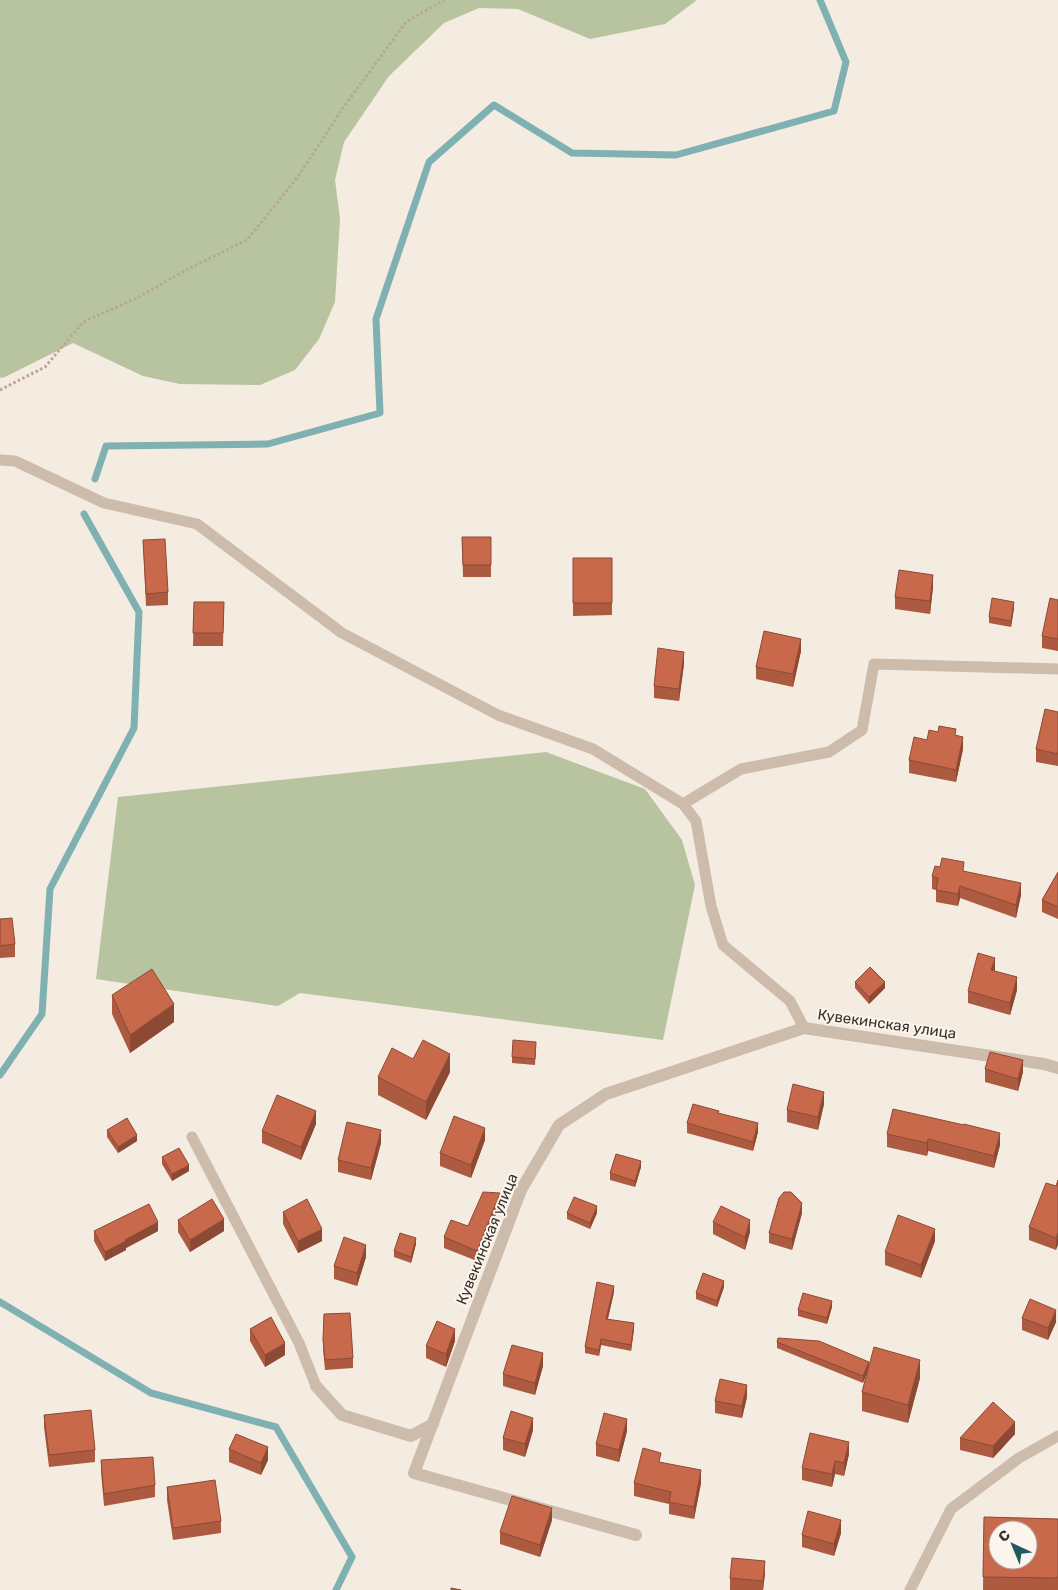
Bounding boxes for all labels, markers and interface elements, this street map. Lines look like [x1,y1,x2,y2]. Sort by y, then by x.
street label: Кувекинская улица [817,1005,957,1043]
street label: Кувекинская улица [452,1171,522,1307]
north arrow [988,1520,1038,1570]
text: С [995,1526,1014,1546]

